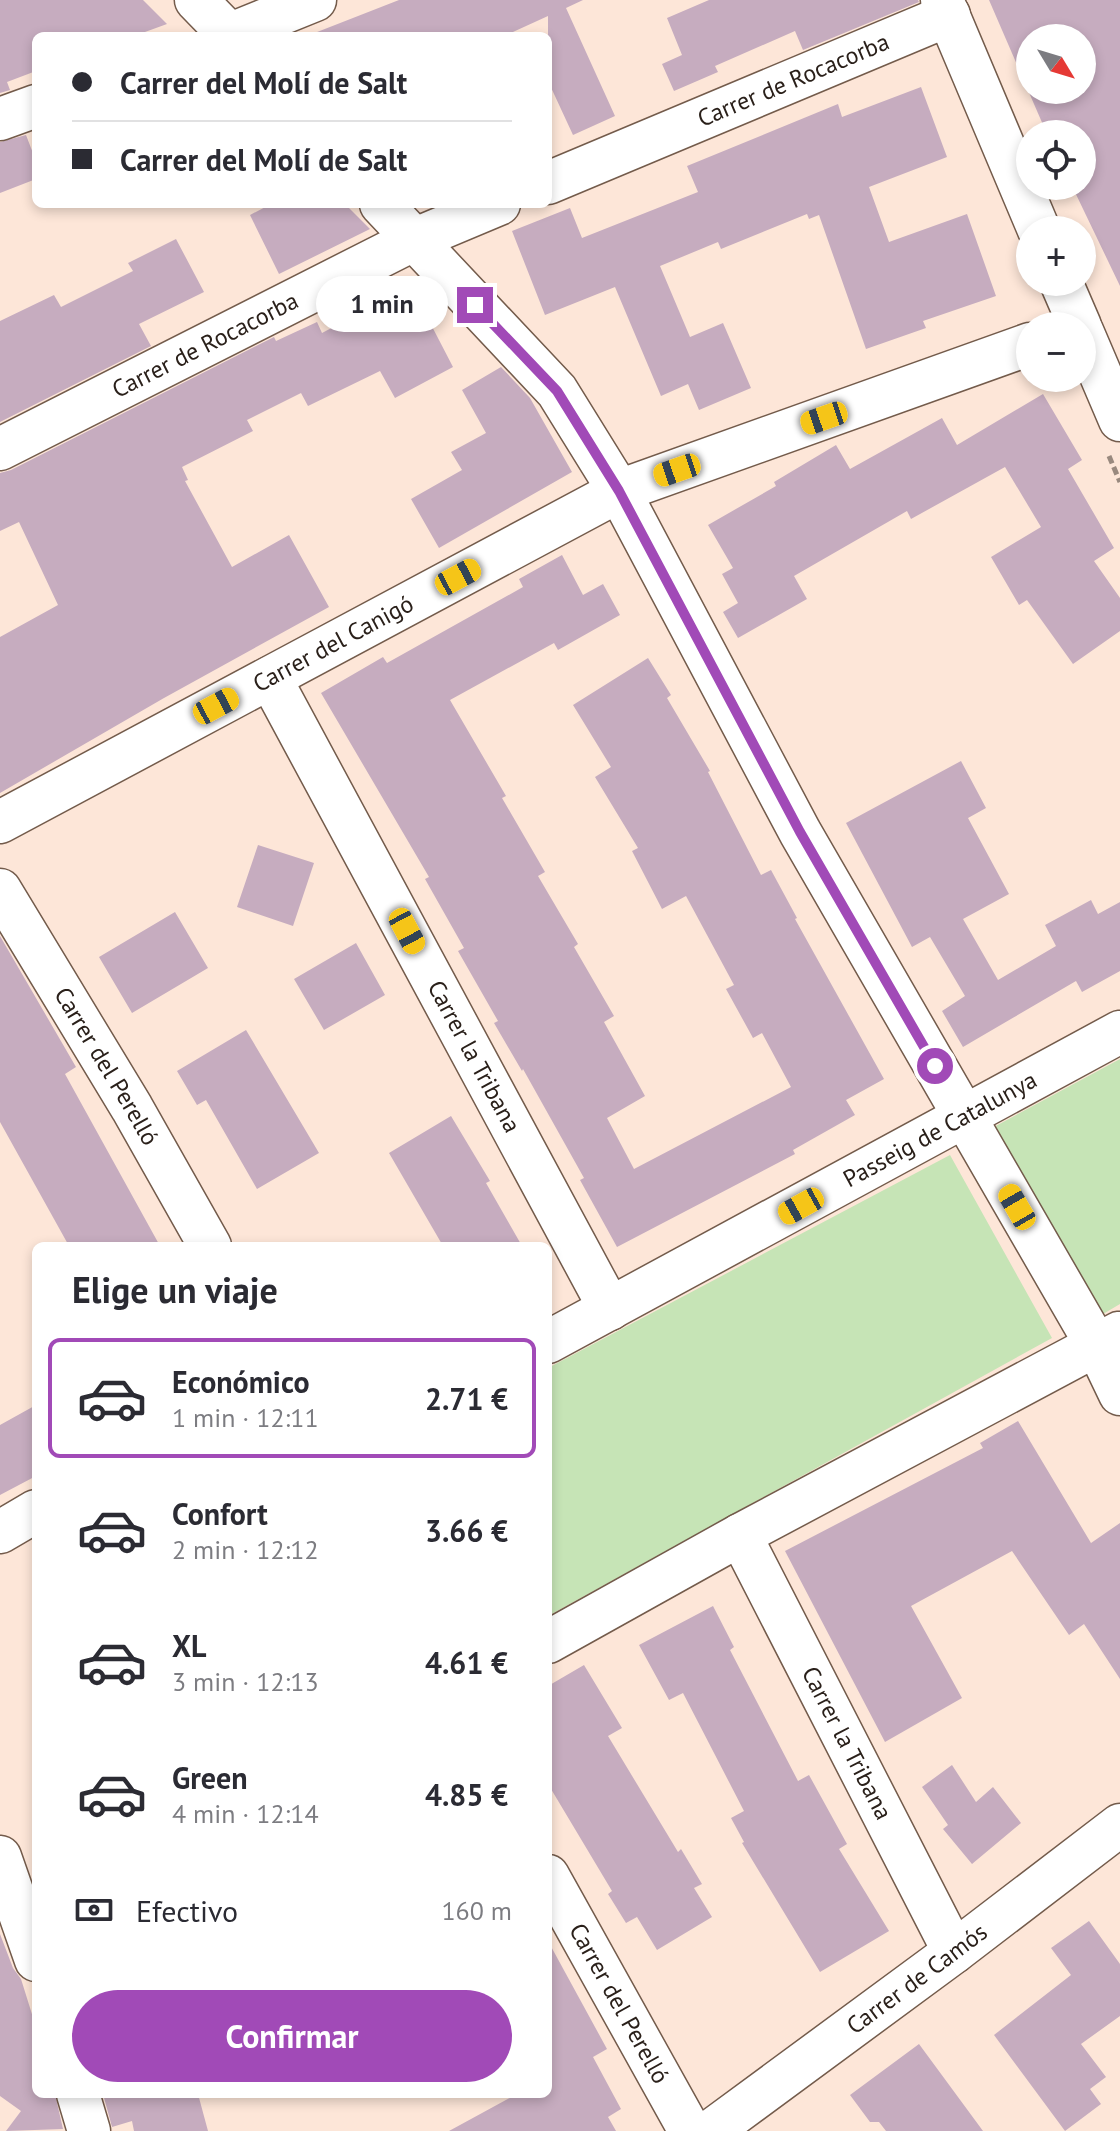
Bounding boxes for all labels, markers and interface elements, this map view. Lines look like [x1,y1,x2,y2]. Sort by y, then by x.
north arrow [1016,24,1096,104]
map controls [1016,24,1096,392]
street label: Carrer de Rocacorba [693,26,894,134]
text: Carrer del Molí de Salt [120,63,407,102]
button: locate [1016,120,1096,200]
text: Carrer del Molí de Salt [120,140,407,179]
button: + [1016,216,1096,296]
callout: 1 min [315,277,447,333]
street label: Carrer de Rocacorba [107,285,303,405]
text: 1 min [350,287,414,320]
route end [457,287,493,323]
button: − [1016,312,1096,392]
car [797,399,851,437]
car [650,451,704,489]
car [431,555,485,599]
street label: Carrer del Canigó [248,588,419,699]
car [189,684,243,728]
car [385,904,429,958]
street label: Carrer la Tribana [421,975,528,1138]
street label: Carrer del Perelló [48,981,166,1151]
route start [917,1048,953,1084]
street label: Passeig de Catalunya [838,1064,1042,1194]
car [995,1180,1039,1234]
car [774,1184,828,1228]
text: Elige un viaje [72,1266,278,1313]
icon: car [76,1362,148,1434]
text: Económico [172,1362,310,1401]
text: 2.71 € [425,1379,508,1418]
text: 1 min · 12:11 [172,1401,319,1434]
icon: car [76,1494,148,1566]
text: Confort [172,1494,268,1533]
text: 3.66 € [425,1511,508,1550]
text: 2 min · 12:12 [172,1533,319,1566]
icon: car [76,1626,148,1698]
text: XL [172,1626,206,1665]
text: 4.61 € [425,1643,508,1682]
street label: Carrer la Tribana [795,1661,899,1825]
text: 3 min · 12:13 [172,1665,319,1698]
icon: car [76,1758,148,1830]
text: Green [172,1758,247,1797]
text: 4.85 € [425,1775,508,1814]
text: 4 min · 12:14 [172,1797,319,1830]
icon: cash [72,1888,116,1932]
text: Efectivo [136,1891,238,1930]
text: 160 m [441,1894,512,1927]
street label: Carrer de Camós [840,1916,993,2041]
street label: Carrer del Perelló [562,1918,677,2089]
button: Confirmar [72,1990,512,2082]

